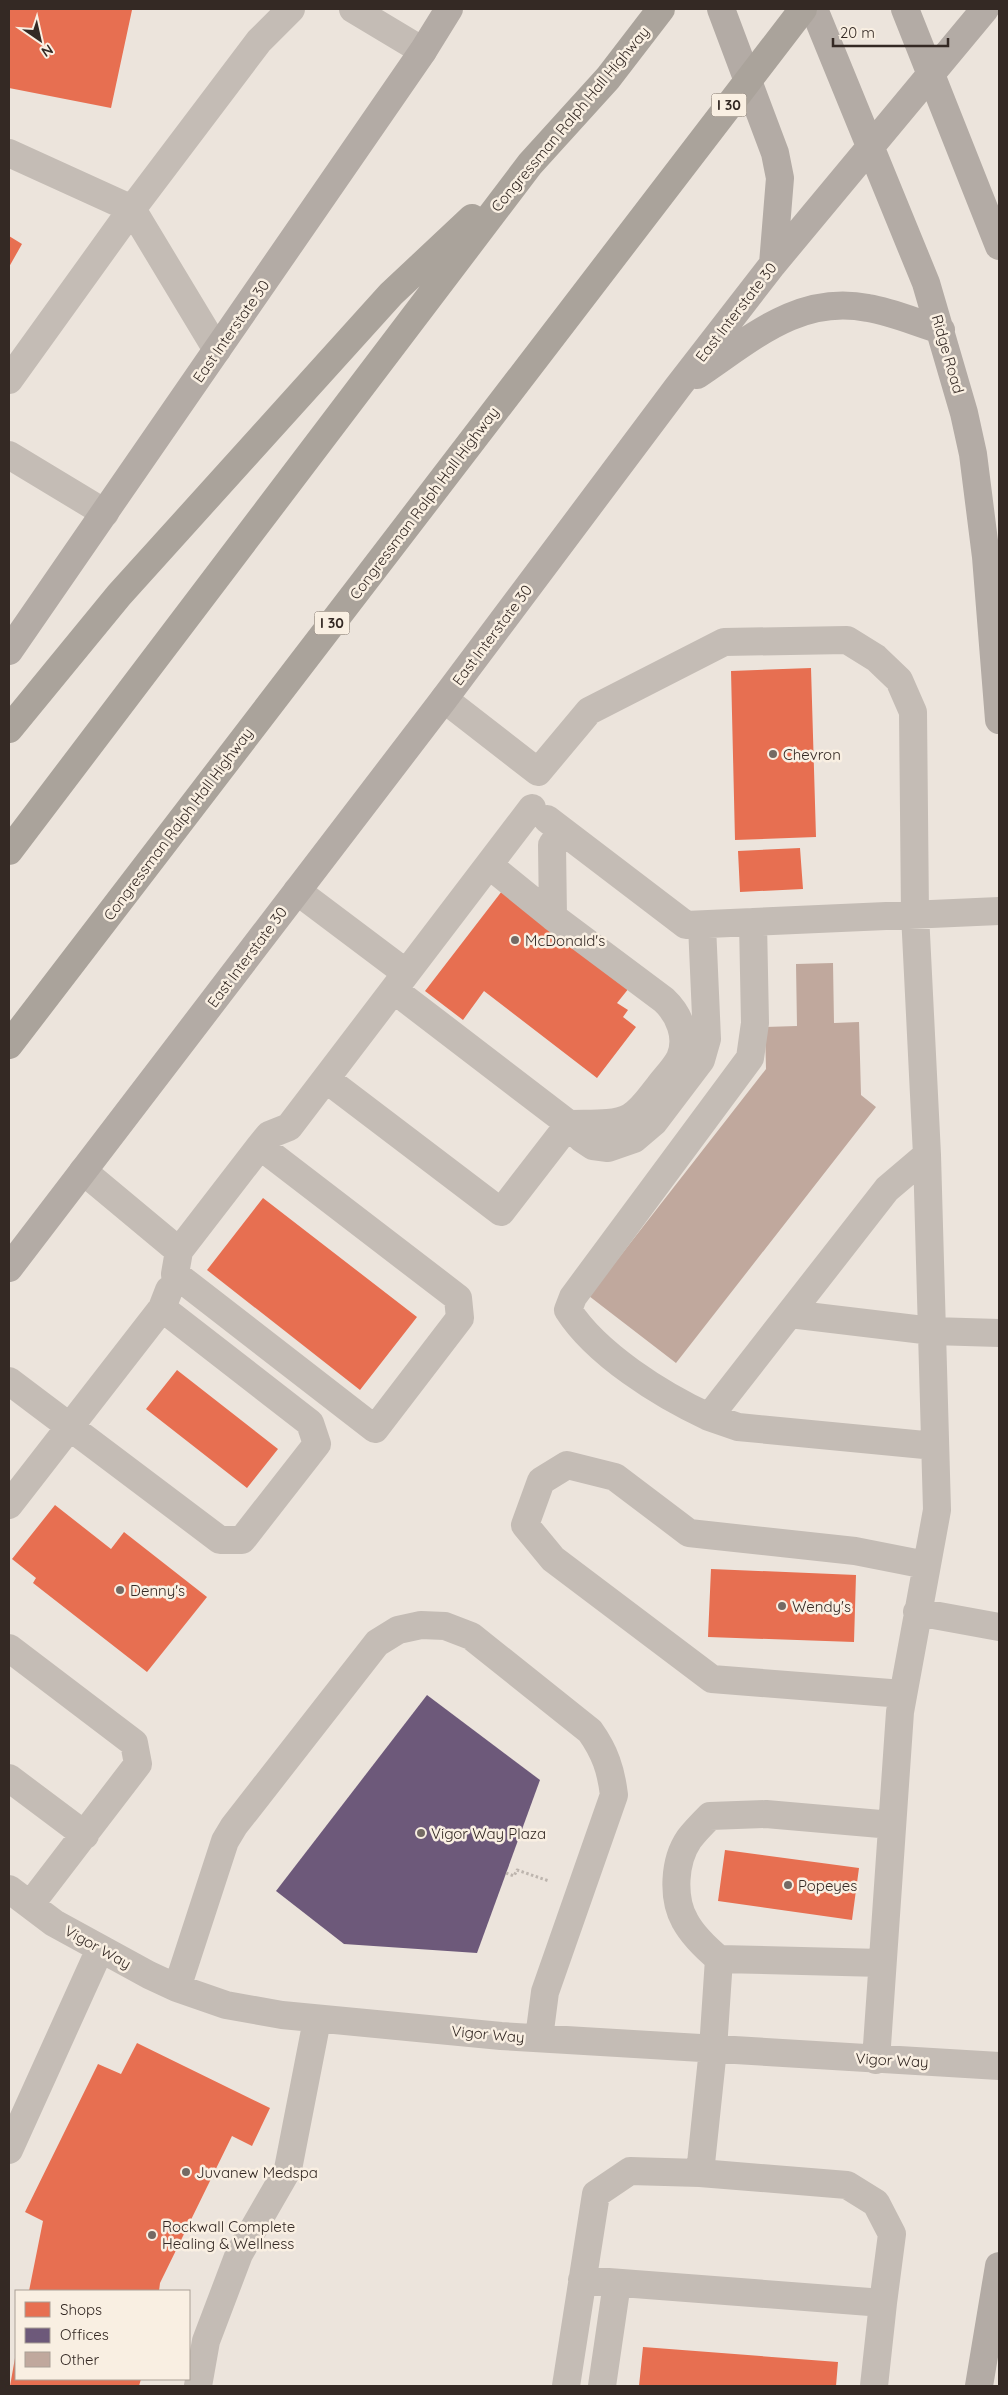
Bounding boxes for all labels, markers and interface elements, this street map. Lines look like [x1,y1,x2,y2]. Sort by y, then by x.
north arrow [15,15,65,65]
scale bar [833,15,948,47]
street label: Congressman Ralph Hall Highway [487,22,653,216]
text: 20 m [840,23,875,42]
text: N [38,40,57,61]
road number: I 30 [712,94,746,116]
street label: East Interstate 30 [691,258,781,366]
street label: East Interstate 30 [188,276,274,386]
street label: Ridge Road [928,312,968,396]
street label: Congressman Ralph Hall Highway [345,403,503,603]
street label: East Interstate 30 [448,581,536,689]
road number: I 30 [314,612,350,634]
street label: Congressman Ralph Hall Highway [99,724,257,924]
place label: Chevron [783,745,841,764]
marker: Chevron [767,748,779,760]
street label: East Interstate 30 [203,903,291,1011]
place label: McDonald's [525,931,605,950]
marker: McDonald's [509,934,521,946]
place label: Denny's [130,1581,185,1600]
marker: Denny's [114,1584,126,1596]
place label: Wendy's [792,1597,851,1616]
marker: Wendy's [776,1600,788,1612]
place label: Vigor Way Plaza [431,1824,546,1843]
marker: Vigor Way Plaza [415,1827,427,1839]
place label: Popeyes [798,1876,857,1895]
marker: Popeyes [782,1879,794,1891]
street label: Vigor Way [61,1921,135,1973]
street label: Vigor Way [451,2021,525,2047]
street label: Vigor Way [855,2049,929,2071]
place label: Juvanew Medspa [196,2163,318,2182]
marker: Juvanew Medspa [180,2166,192,2178]
place label: Rockwall Complete Healing & Wellness [162,2217,295,2253]
marker: Rockwall Complete Healing & Wellness [146,2229,158,2241]
legend [15,2290,190,2380]
text: Shops [60,2300,102,2319]
text: Offices [60,2325,109,2344]
text: Other [60,2350,100,2369]

